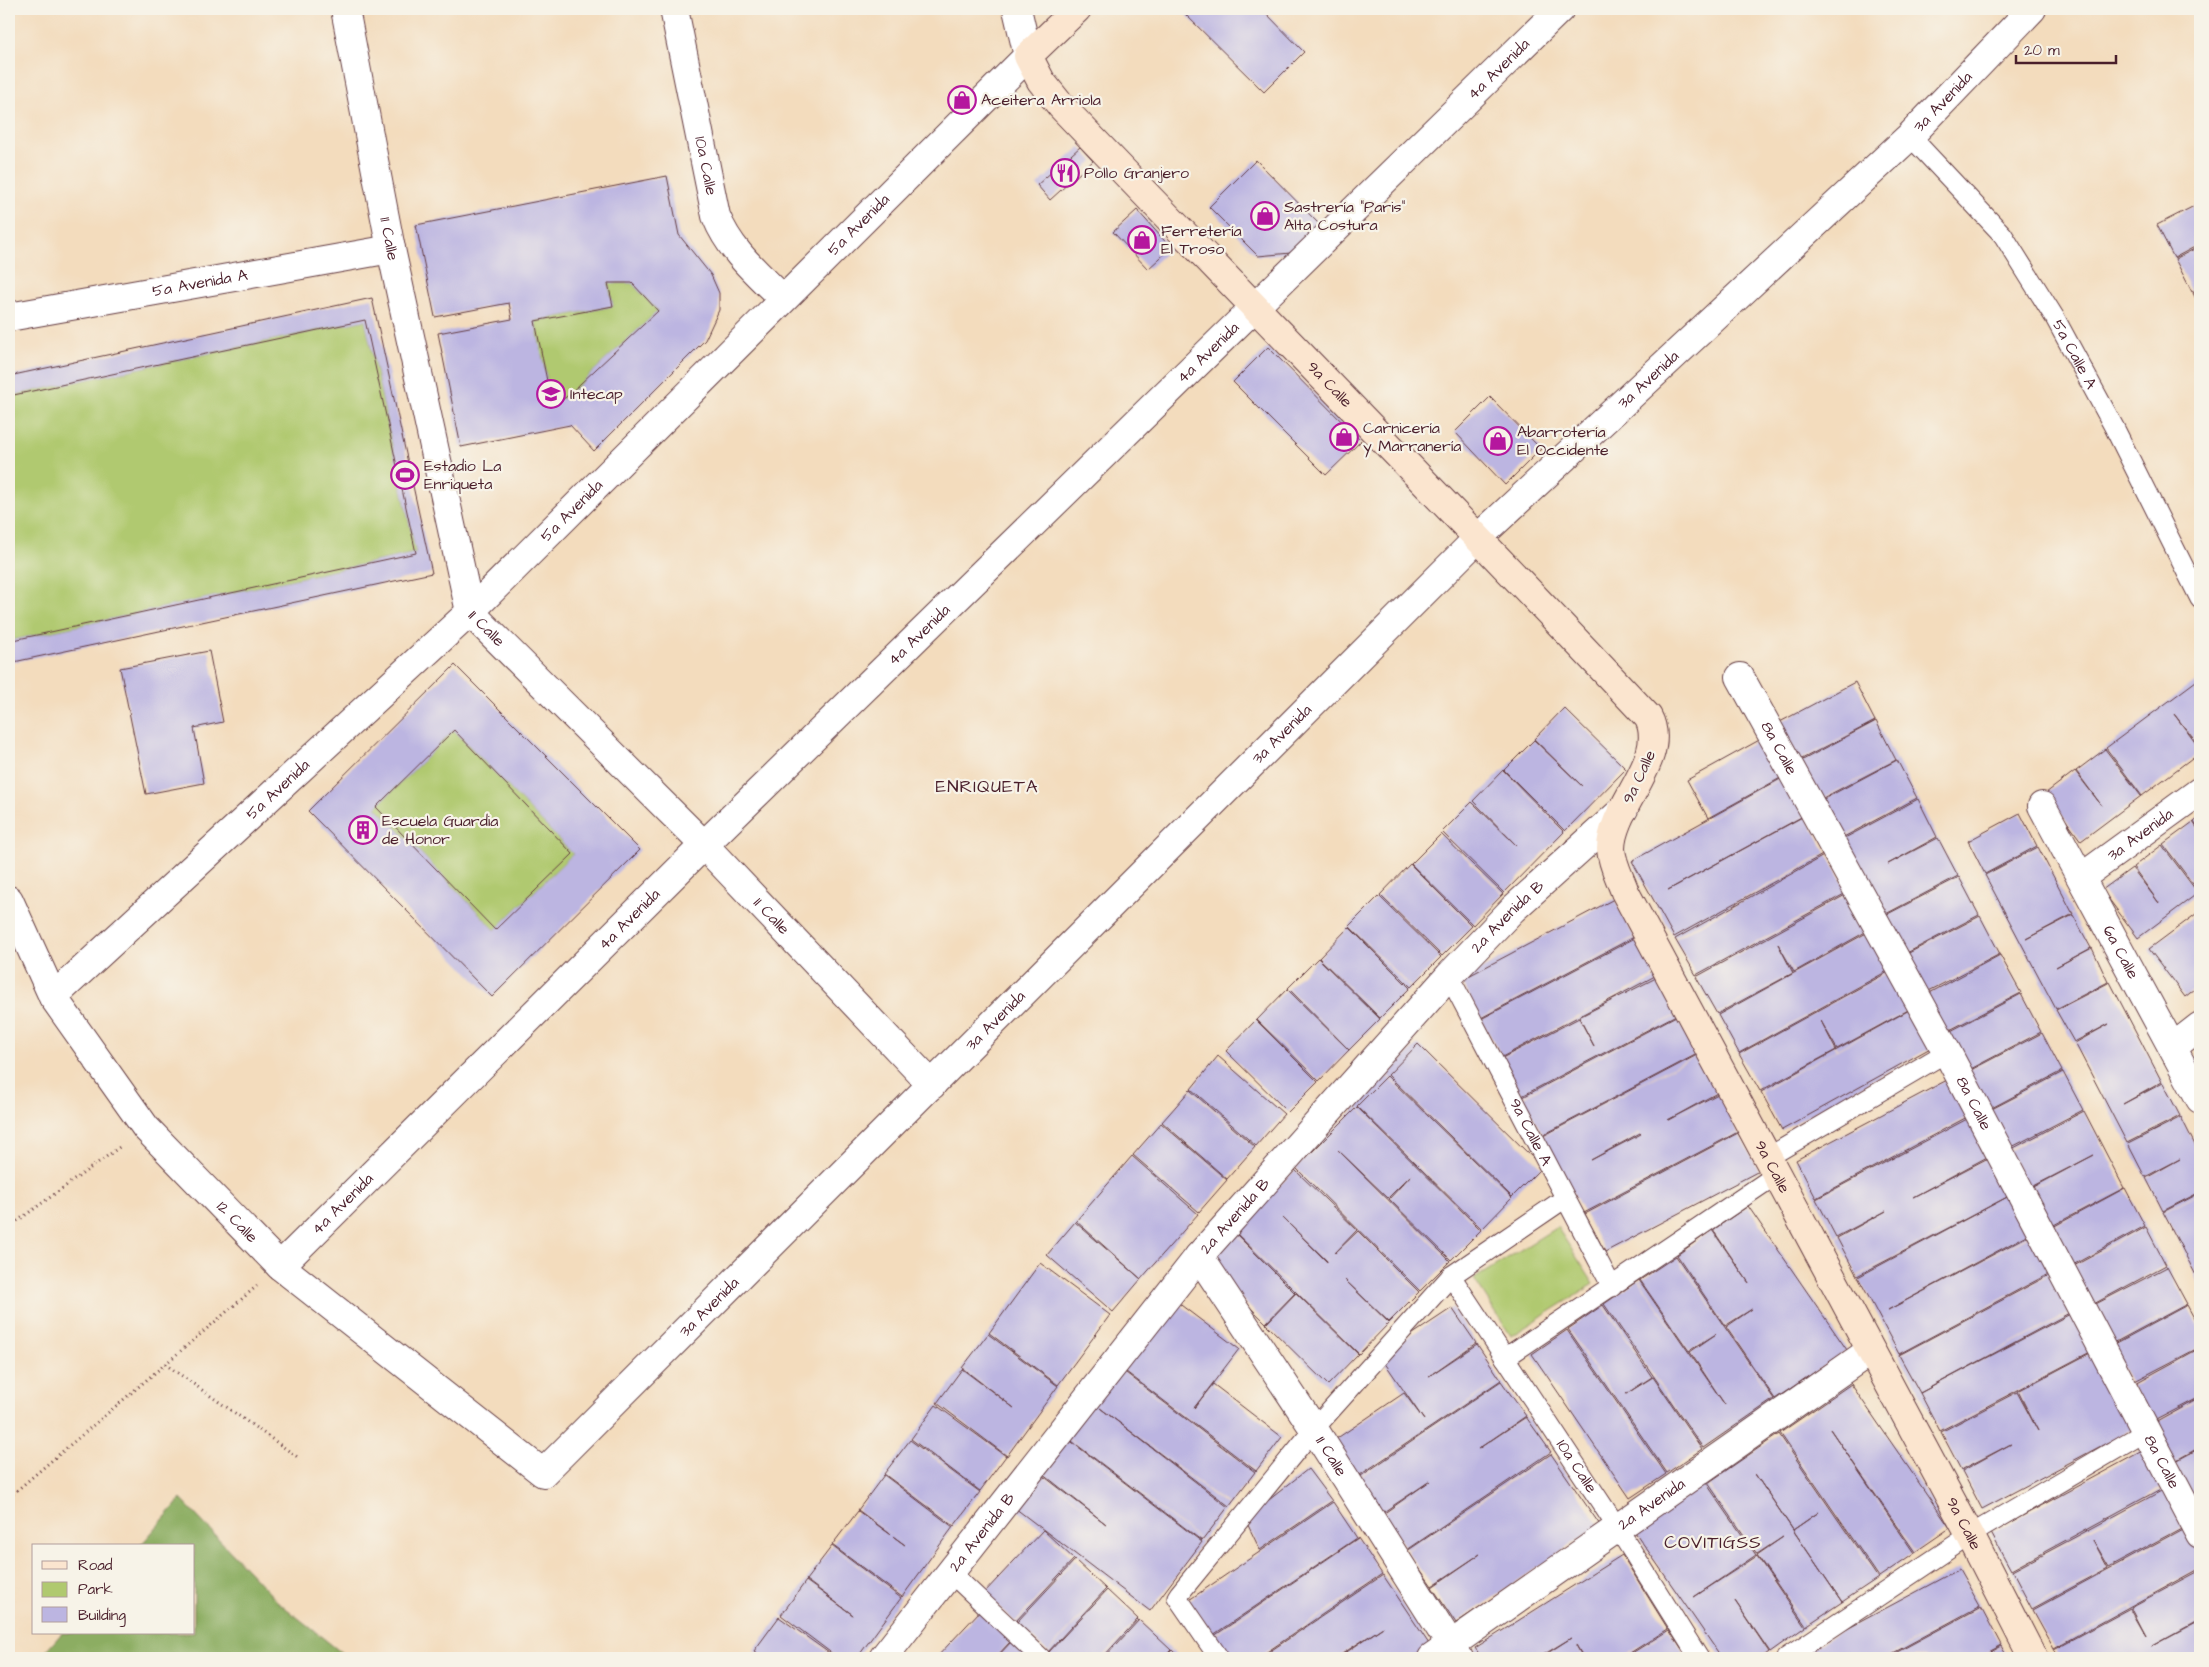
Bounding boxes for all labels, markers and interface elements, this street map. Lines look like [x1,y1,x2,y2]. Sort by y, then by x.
scale bar [2016,32,2116,64]
street label: 4a Avenida [1462,33,1535,105]
text: 20 m [2024,40,2060,61]
street label: 3a Avenida [1908,67,1977,137]
shop icon: Aceitera Arriola [947,85,977,115]
place label: Aceitera Arriola [981,89,1101,111]
street label: 10a Calle [689,134,723,198]
restaurant icon: Pollo Granjero [1050,158,1080,188]
place label: Pollo Granjero [1084,162,1189,184]
street label: 5a Avenida [822,189,895,261]
place label: Sastrería "Paris" Alta Costura [1284,196,1406,236]
shop icon: Sastrería "Paris" Alta Costura [1250,201,1280,231]
street label: 11 Calle [374,215,404,263]
place label: Ferretería El Troso [1161,220,1242,260]
shop icon: Ferretería El Troso [1127,225,1157,255]
street label: 5a Avenida A [151,264,249,302]
street label: 5a Calle A [2047,316,2102,393]
street label: 4a Avenida [1172,317,1244,388]
street label: 3a Avenida [1613,345,1684,414]
street label: 9a Calle [1302,356,1358,413]
school or university icon: Intecap [536,379,566,409]
place label: Intecap [570,383,623,405]
place label: Carnicería y Marranería [1363,417,1461,458]
place label: Abarrotería El Occidente [1517,421,1609,461]
shop icon: Carnicería y Marranería [1329,422,1359,452]
shop icon: Abarrotería El Occidente [1483,426,1513,456]
place label: Estadio La Enriqueta [424,455,501,495]
sports icon: Estadio La Enriqueta [390,460,420,490]
street label: 5a Avenida [536,475,608,547]
street label: 4a Avenida [883,599,955,671]
street label: 11 Calle [463,605,510,652]
street label: 3a Avenida [1247,699,1317,769]
street label: 8a Calle [1755,717,1803,779]
street label: 9a Calle [1617,746,1661,807]
street label: 5a Avenida [241,754,315,825]
district label: ENRIQUETA [936,774,1038,799]
street label: 3a Avenida [2103,803,2178,866]
place label: Escuela Guardia de Honor [382,810,498,850]
building icon: Escuela Guardia de Honor [348,815,378,845]
street label: 2a Avenida B [1466,875,1549,958]
street label: 4a Avenida [593,884,665,955]
street label: 11 Calle [748,893,795,940]
street label: 6a Calle [2097,921,2144,983]
street label: 3a Avenida [961,986,1030,1055]
street label: 8a Calle [1951,1072,1997,1134]
street label: 9a Calle A [1504,1094,1557,1170]
street label: 9a Calle [1749,1136,1796,1197]
street label: 4a Avenida [307,1168,378,1240]
street label: 2a Avenida B [1195,1173,1275,1259]
street label: 12 Calle [212,1196,263,1248]
street label: 3a Avenida [674,1272,744,1342]
street label: 8a Calle [2139,1431,2185,1493]
street label: 11 Calle [1310,1432,1352,1481]
street label: 10a Calle [1551,1435,1603,1497]
street label: 2a Avenida [1613,1473,1690,1535]
street label: 2a Avenida B [944,1487,1020,1577]
street label: 9a Calle [1941,1493,1987,1554]
district label: COVITIGSS [1664,1530,1762,1555]
legend [32,1544,195,1634]
text: Road [78,1555,113,1576]
text: Park [78,1579,113,1600]
text: Building [78,1605,126,1627]

